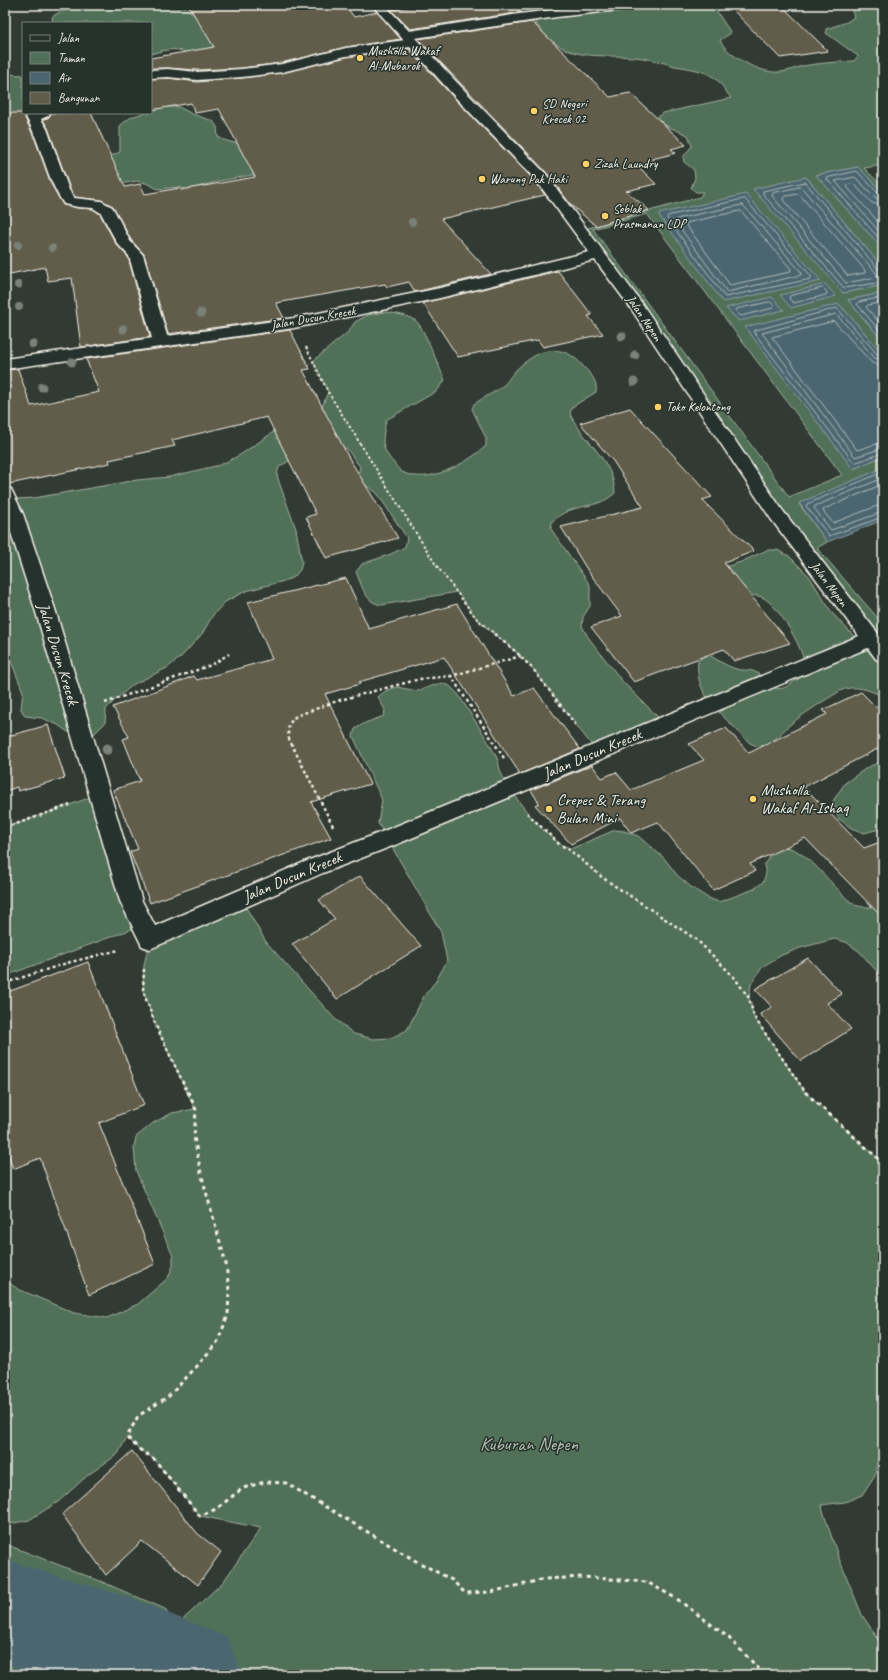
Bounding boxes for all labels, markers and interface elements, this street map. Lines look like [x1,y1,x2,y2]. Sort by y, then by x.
legend [22,22,152,114]
text: Jalan [57,30,80,46]
place label: Musholla Wakaf Al-Mubarok [368,43,442,74]
text: Taman [58,50,85,66]
marker: Musholla Wakaf Al-Mubarok [355,53,365,63]
text: Air [58,70,72,86]
text: Bangunan [58,90,100,106]
place label: SD Negeri Krecek 02 [542,96,588,127]
marker: SD Negeri Krecek 02 [529,106,539,116]
place label: Zizah Laundry [594,156,659,172]
marker: Zizah Laundry [581,159,591,169]
place label: Warung Pak Haki [490,171,569,187]
marker: Warung Pak Haki [477,174,487,184]
place label: Seblak Prasmanan LDP [613,201,687,232]
marker: Seblak Prasmanan LDP [600,211,610,221]
street label: Jalan Nepen [622,291,666,345]
street label: Jalan Dusun Krecek [268,302,358,333]
place label: Toko Kelontong [666,399,731,415]
marker: Toko Kelontong [653,402,663,412]
street label: Jalan Nepen [806,557,852,611]
street label: Jalan Dusun Krecek [33,600,83,708]
street label: Jalan Dusun Krecek [539,724,645,784]
place label: Musholla Wakaf Al-Ishaq [761,780,850,818]
place label: Crepes & Terang Bulan Mini [557,790,646,828]
marker: Musholla Wakaf Al-Ishaq [748,794,758,804]
marker: Crepes & Terang Bulan Mini [544,804,554,814]
street label: Jalan Dusun Krecek [239,847,345,907]
park label: Kuburan Nepen [480,1432,578,1456]

